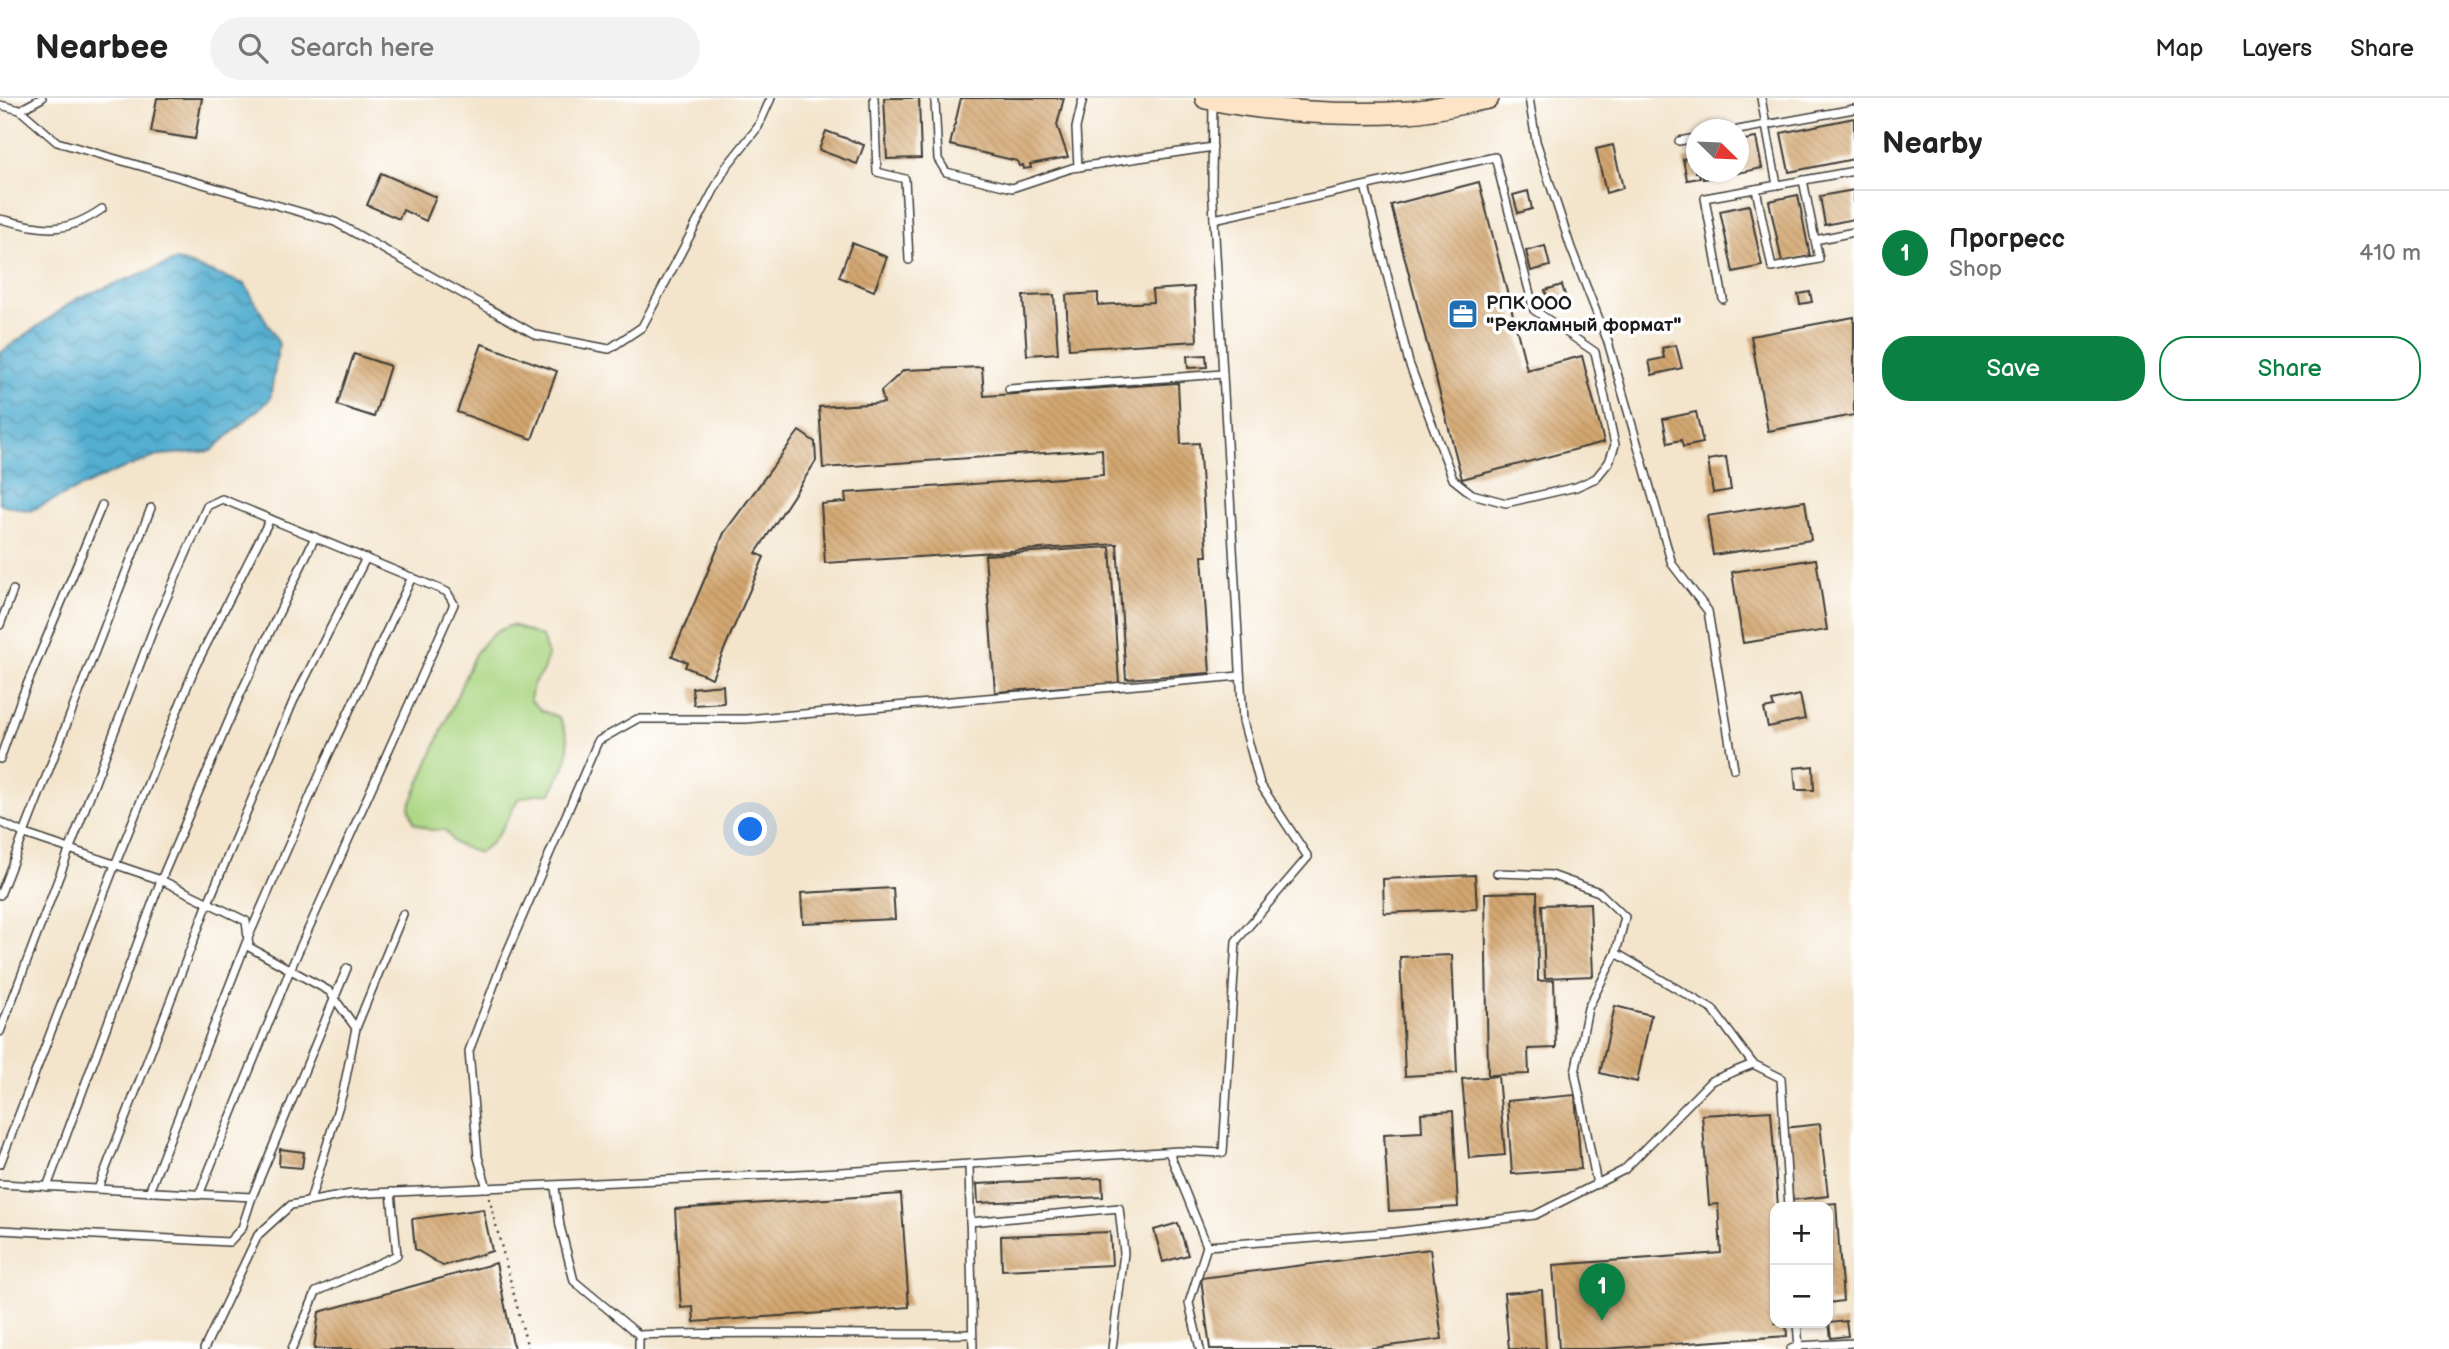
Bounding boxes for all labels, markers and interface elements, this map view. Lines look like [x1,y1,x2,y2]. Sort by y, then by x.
search box [210,17,700,80]
text: Nearbee [35,28,168,68]
icon: search [234,29,272,67]
text: Search here [290,33,434,64]
text: Map [2155,34,2203,63]
text: Layers [2241,34,2312,63]
text: Share [2350,34,2414,63]
north arrow [1686,119,1749,182]
text: Nearby [1882,126,1982,162]
text: Прогресс [1949,224,2065,255]
text: 1 [1900,239,1910,267]
text: 410 m [2359,239,2421,267]
text: Shop [1949,255,2002,283]
place label: РПК ООО "Рекламный формат" [1486,292,1682,337]
office icon: РПК ООО "Рекламный формат" [1446,297,1480,331]
button: Save [1882,336,2145,401]
button: Share [2159,336,2421,401]
your location [733,812,767,846]
map controls [1770,1202,1833,1328]
button: + [1770,1202,1833,1265]
pin: 1 [1579,1263,1625,1321]
button: − [1770,1265,1833,1328]

